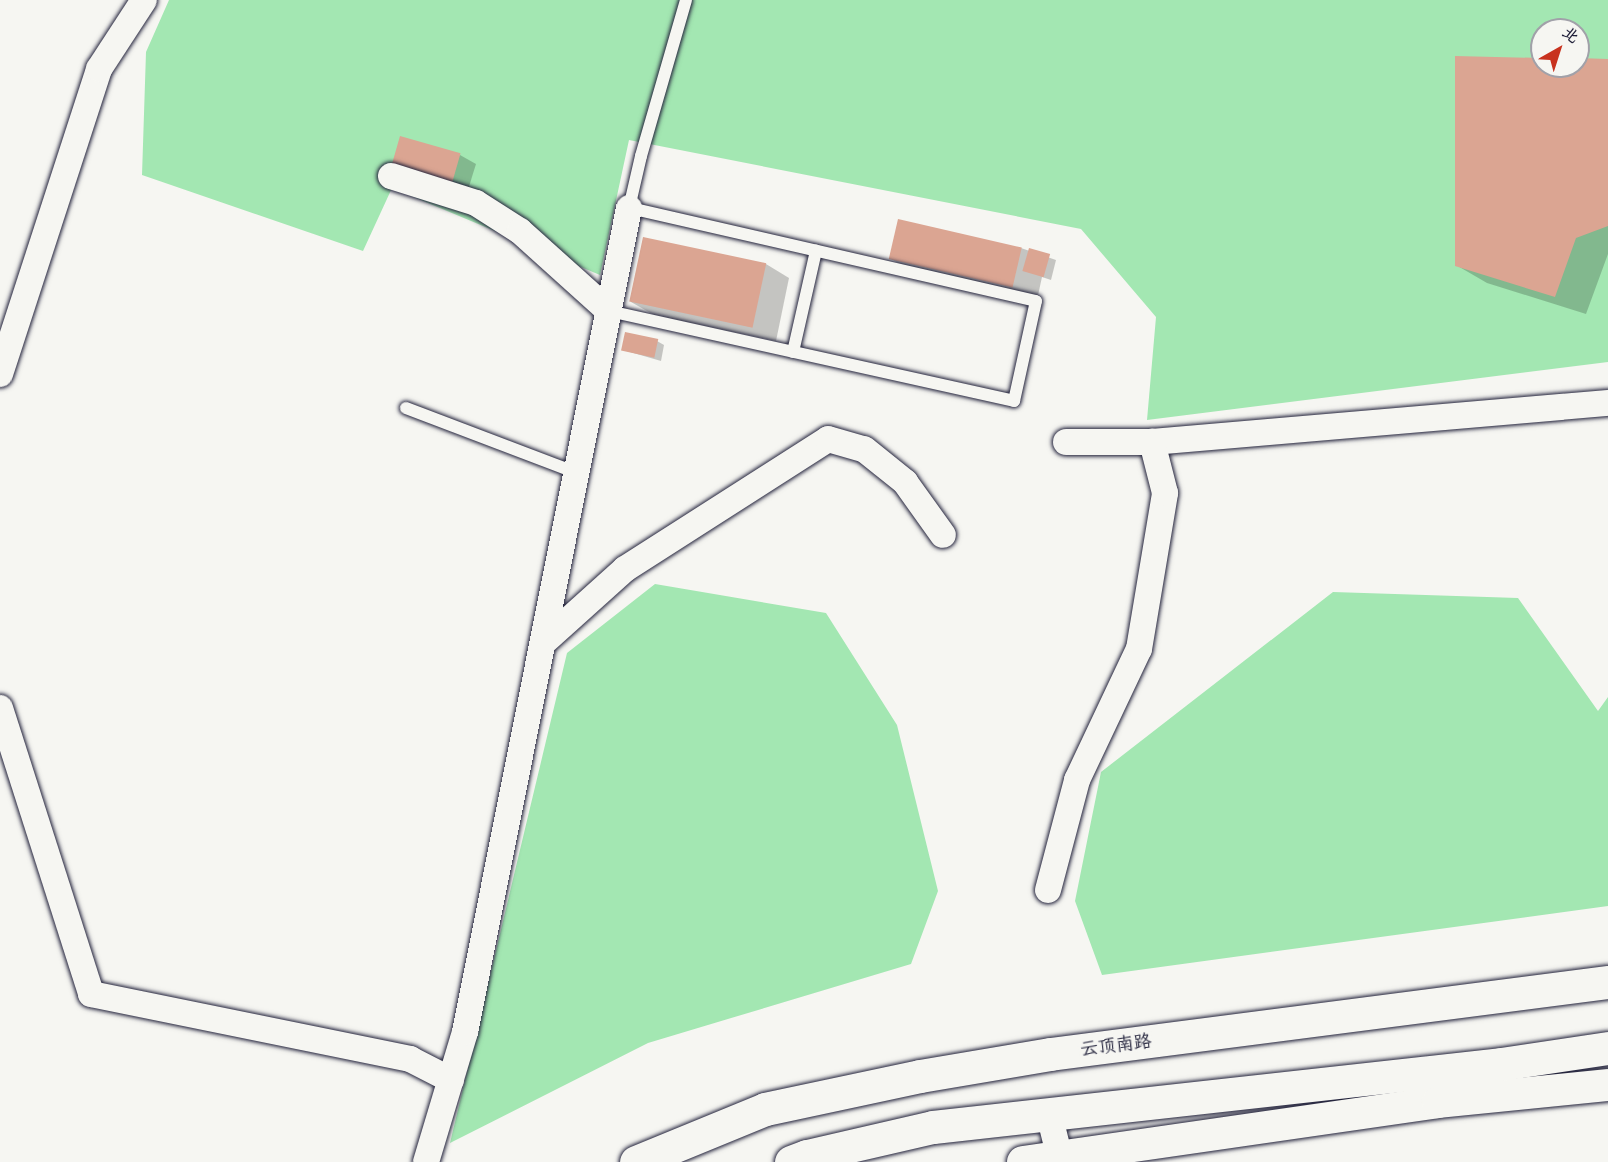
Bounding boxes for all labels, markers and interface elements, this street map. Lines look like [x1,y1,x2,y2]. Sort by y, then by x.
north arrow [1530,18,1590,78]
text: 北 [1558,22,1583,48]
street label: 云顶南路 [1079,1031,1153,1061]

